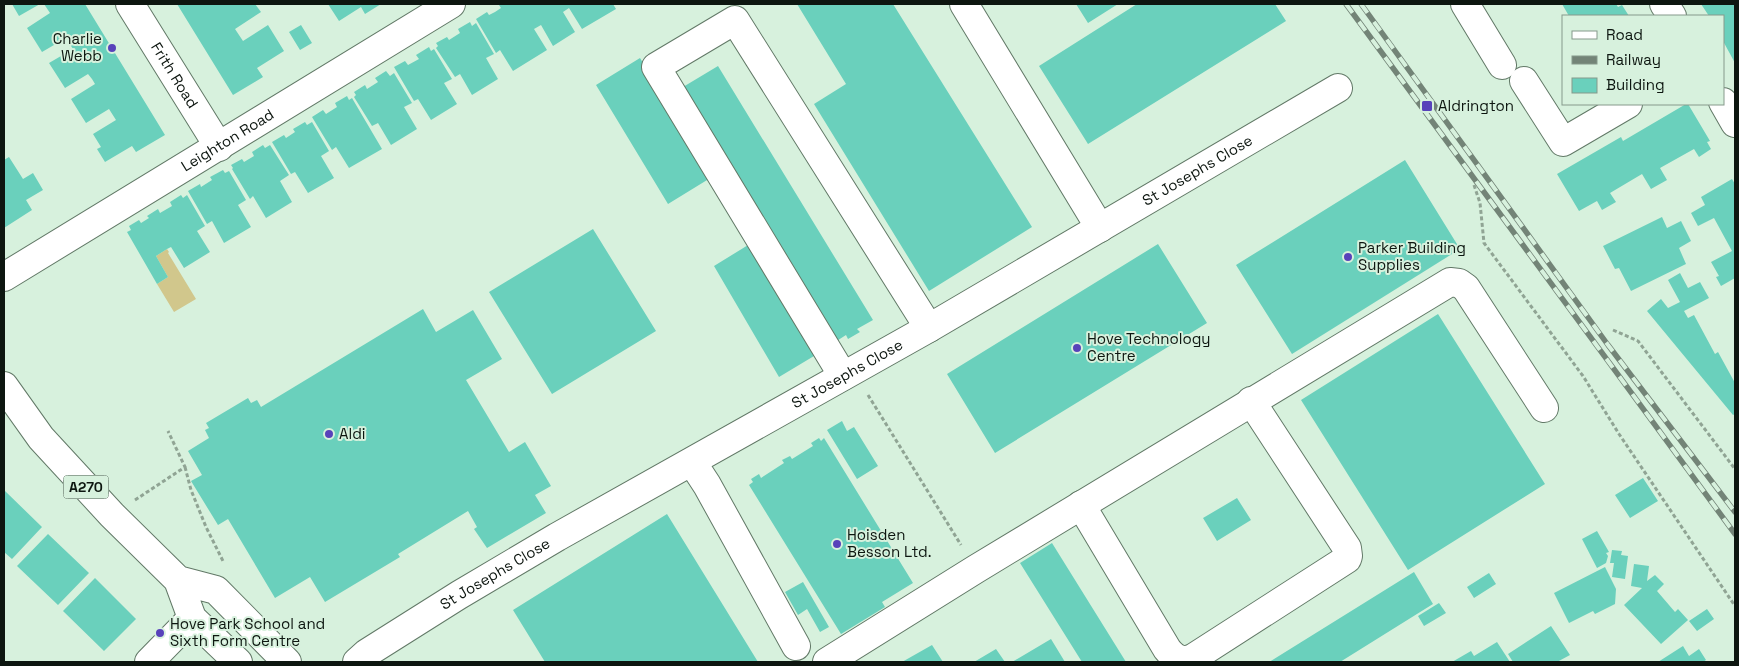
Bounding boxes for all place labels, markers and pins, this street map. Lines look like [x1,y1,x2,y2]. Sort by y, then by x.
place label: Charlie Webb [53,29,102,65]
marker: Charlie Webb [106,42,118,54]
place label: Aldrington [1438,96,1514,115]
marker: Aldrington [1420,99,1434,113]
place label: Parker Building Supplies [1358,238,1466,274]
marker: Parker Building Supplies [1342,251,1354,263]
place label: Hove Technology Centre [1087,329,1211,365]
marker: Hove Technology Centre [1071,342,1083,354]
place label: Aldi [339,424,365,443]
marker: Aldi [323,428,335,440]
place label: Hoisden Besson Ltd. [847,525,932,561]
marker: Hoisden Besson Ltd. [831,538,843,550]
place label: Hove Park School and Sixth Form Centre [170,614,325,650]
marker: Hove Park School and Sixth Form Centre [154,627,166,639]

